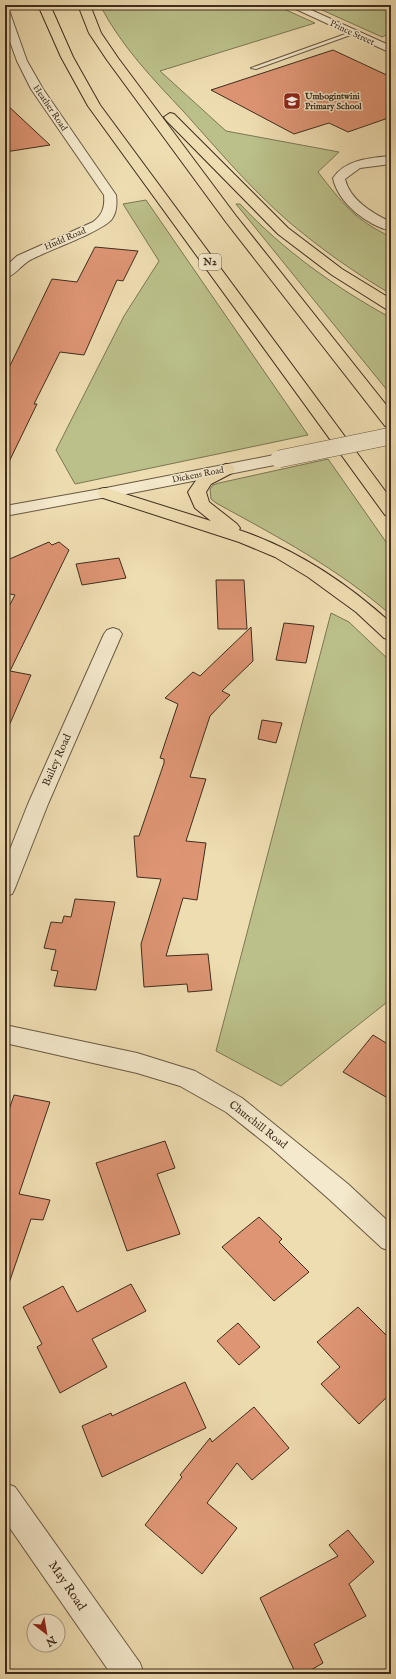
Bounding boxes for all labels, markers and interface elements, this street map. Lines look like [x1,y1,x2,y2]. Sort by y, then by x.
street label: Prince Street [328,18,376,48]
street label: Heather Road [31,83,70,133]
school or university icon: Umbogintwini Primary School [282,91,302,111]
place label: Umbogintwini Primary School [304,91,362,112]
street label: Hudd Road [43,225,88,253]
road number: N2 [199,254,221,270]
street label: Dickens Road [171,465,225,485]
street label: Bailey Road [39,732,75,788]
street label: Churchill Road [226,1098,290,1152]
street label: May Road [44,1558,90,1614]
north arrow [26,1613,66,1653]
text: N [43,1632,59,1649]

